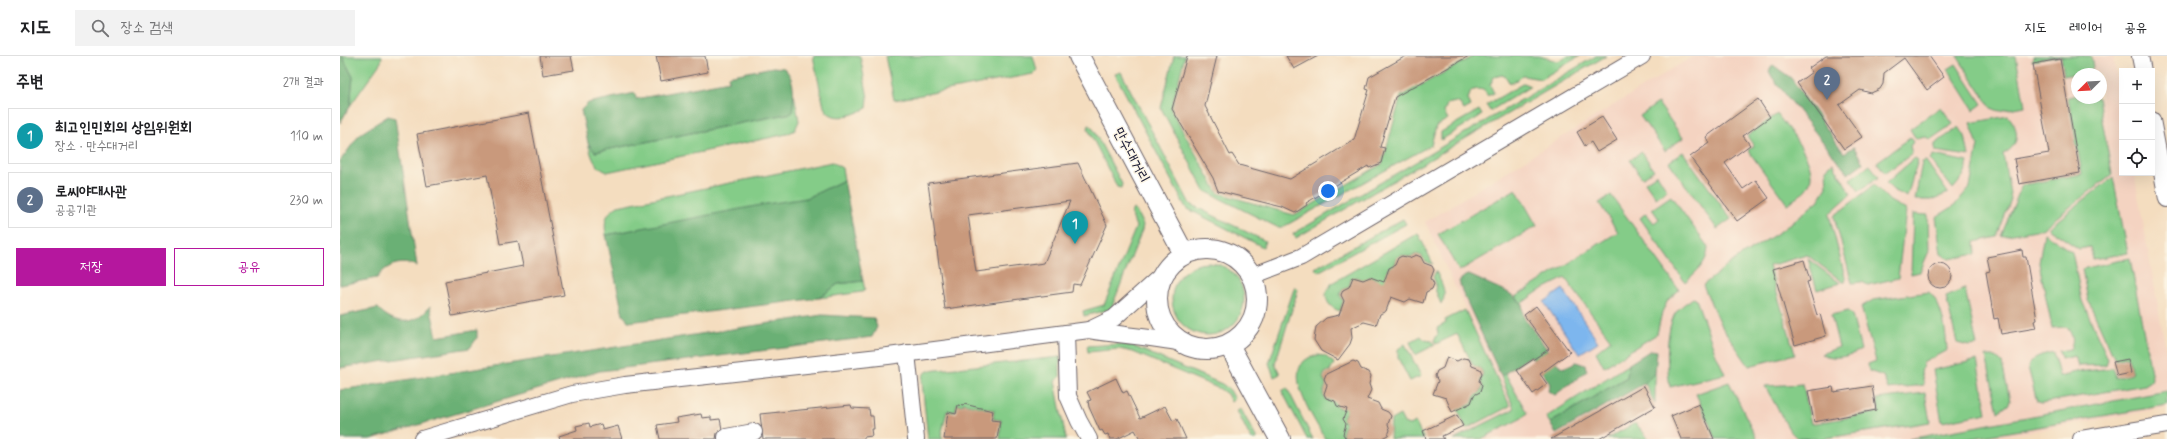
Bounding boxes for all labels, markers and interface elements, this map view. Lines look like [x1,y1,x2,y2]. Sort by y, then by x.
search box [75,10,355,46]
text: 지도 [20,15,51,40]
icon: search [89,17,111,39]
text: 장소 검색 [121,18,173,38]
text: 지도 [2024,19,2047,37]
text: 레이어 [2069,19,2102,37]
text: 공유 [2124,19,2147,37]
pin: 2 [1814,67,1840,100]
north arrow [2071,68,2107,104]
map controls [2119,68,2155,176]
button: + [2119,68,2155,104]
text: 주변 [16,71,43,93]
text: 2개 결과 [283,74,324,91]
button: − [2119,104,2155,140]
text: 최고인민회의 상임위원회 [55,118,192,138]
street label: 만수대거리 [1108,124,1154,187]
text: 1 [27,128,33,145]
text: 110 m [290,128,323,145]
text: 장소 · 만수대거리 [55,138,138,155]
button: locate [2119,140,2155,176]
your location [1318,181,1338,201]
text: 로씨야대사관 [55,182,127,202]
text: 2 [27,192,33,209]
text: 230 m [289,192,323,209]
text: 공공기관 [55,202,97,219]
pin: 1 [1062,211,1088,244]
button: 저장 [16,248,166,286]
button: 공유 [174,248,324,286]

